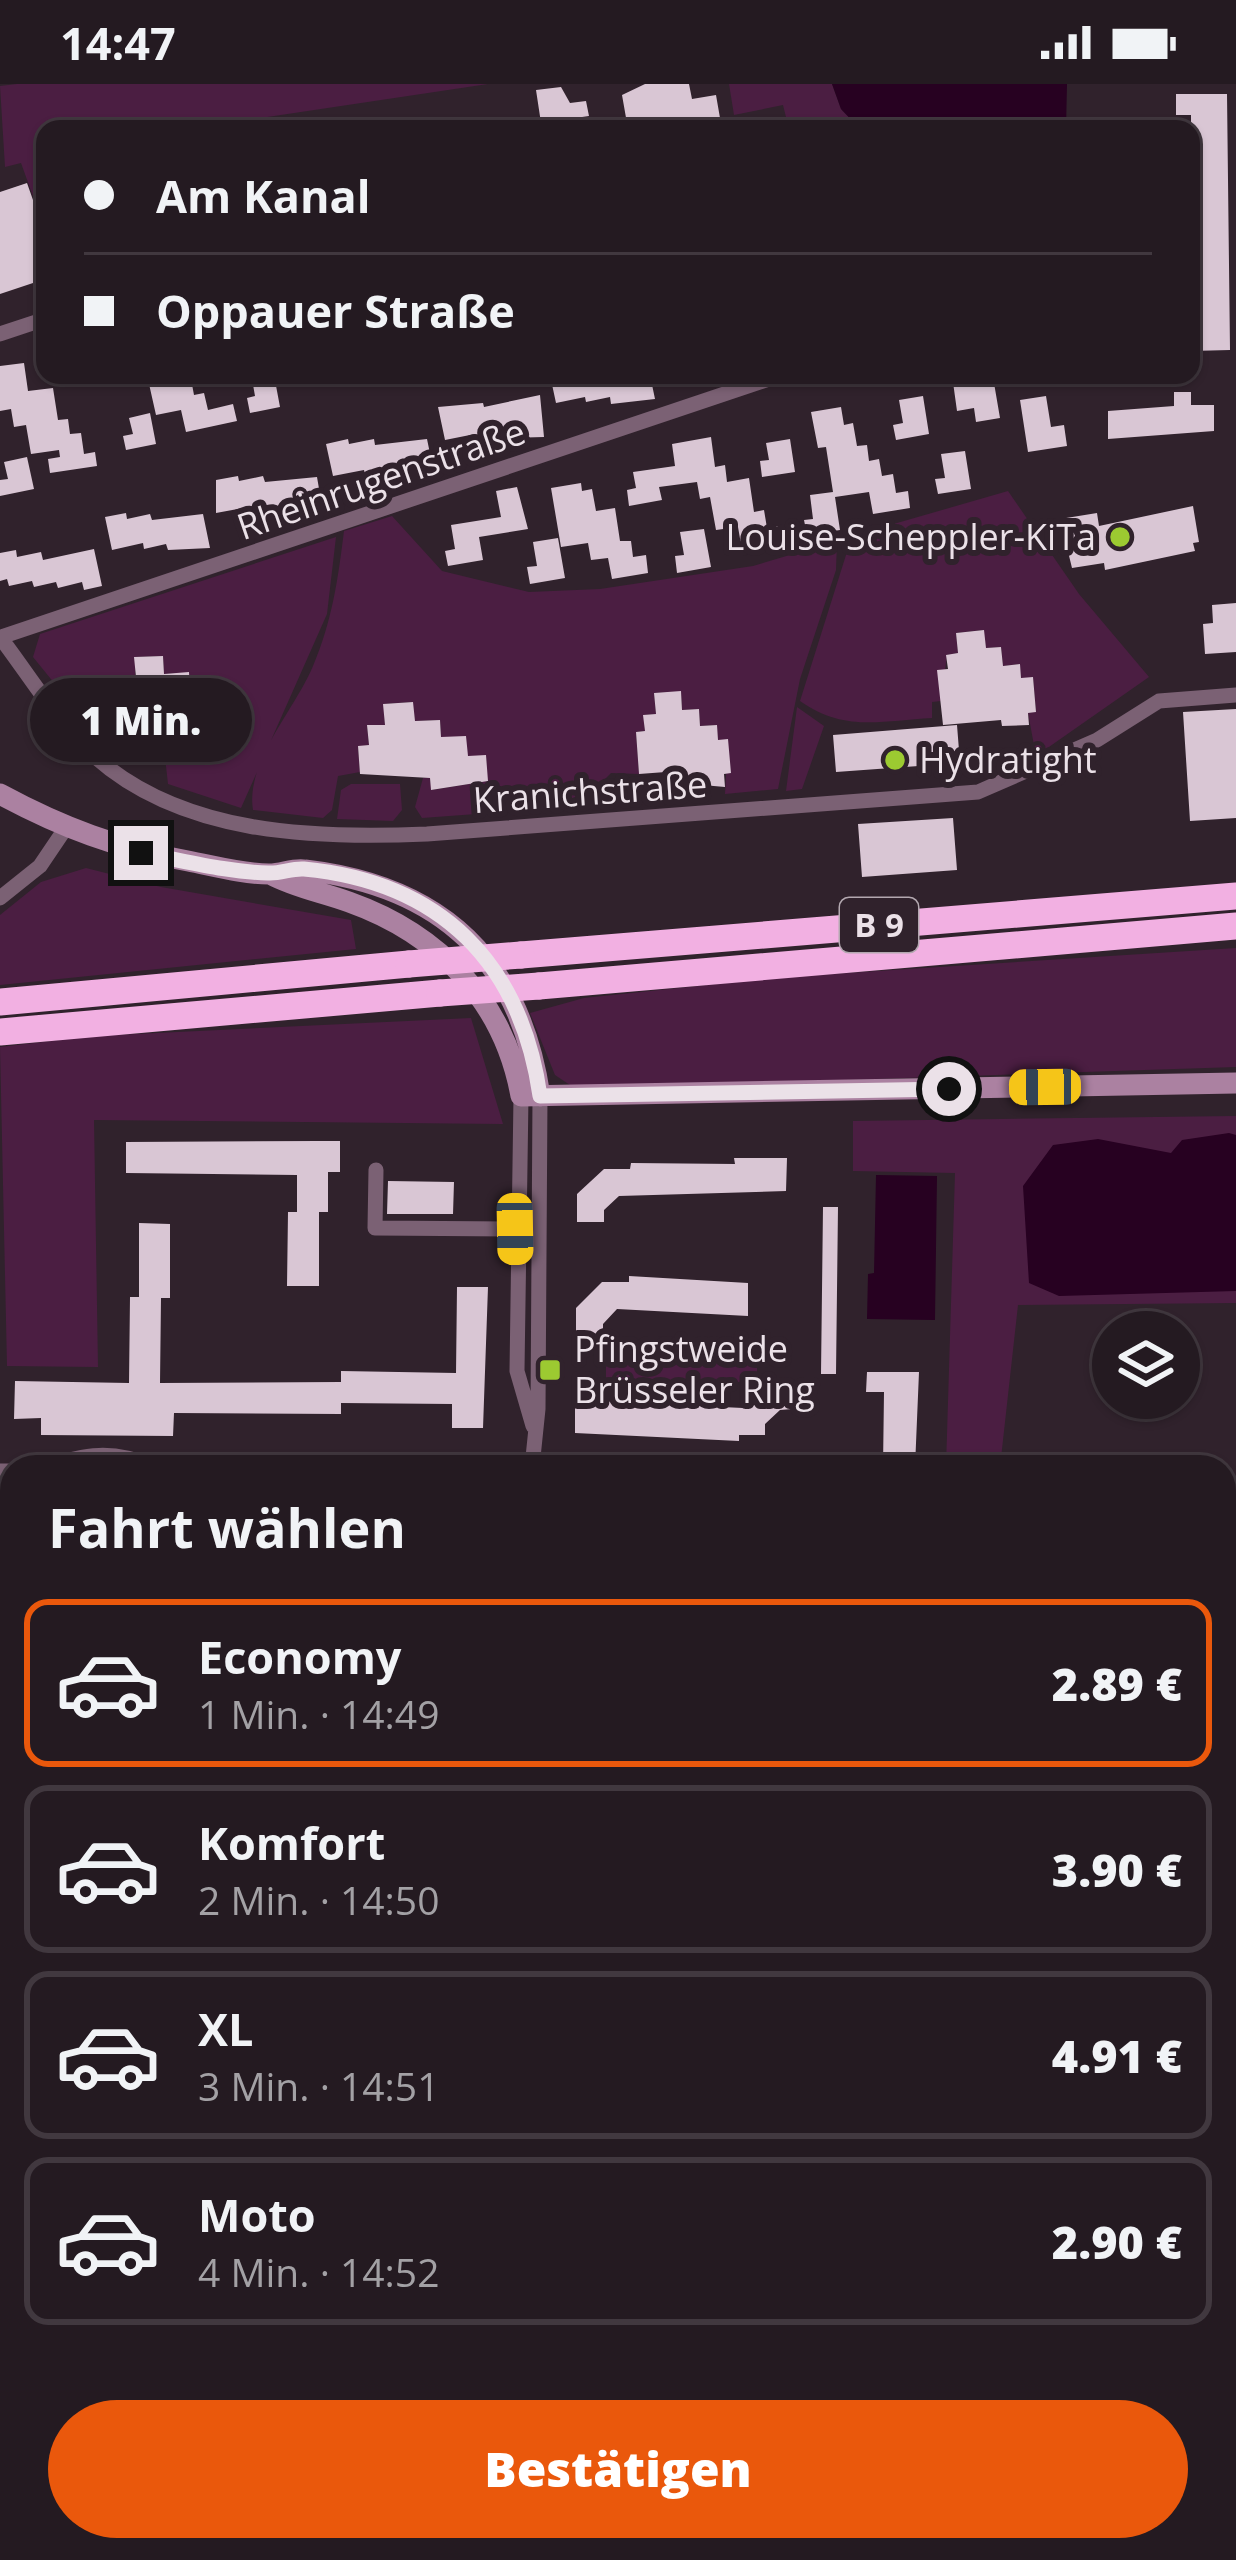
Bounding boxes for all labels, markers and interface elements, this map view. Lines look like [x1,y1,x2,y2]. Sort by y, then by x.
text: 14:47 [60,12,176,73]
text: Am Kanal [156,165,370,226]
text: Oppauer Straße [156,280,515,341]
street label: Rheinrugenstraße [230,406,531,551]
place label: Louise-Scheppler-KiTa [726,512,1096,561]
marker: Louise-Scheppler-KiTa [1107,524,1133,550]
callout: 1 Min. [30,679,252,763]
text: 1 Min. [81,693,201,746]
place label: Hydratight [919,735,1097,784]
marker: Hydratight [882,747,908,773]
street label: Kranichstraße [471,759,709,824]
route end [114,826,168,880]
road number: B 9 [840,898,918,952]
route start [922,1062,976,1116]
car [1009,1068,1081,1106]
car [496,1193,534,1265]
map controls [1092,1311,1200,1419]
button: layers [1092,1311,1200,1419]
place label: Pfingstweide Brüsseler Ring [574,1324,815,1414]
marker: Pfingstweide Brüsseler Ring [537,1357,563,1383]
text: Fahrt wählen [48,1490,406,1564]
text: Economy [198,1626,401,1687]
icon: car [54,1629,162,1737]
text: 2.89 € [1052,1653,1182,1714]
text: 1 Min. · 14:49 [198,1687,439,1740]
text: Komfort [198,1812,385,1873]
icon: car [54,1815,162,1923]
text: 3.90 € [1052,1839,1182,1900]
text: 2 Min. · 14:50 [198,1873,439,1926]
text: XL [198,1998,253,2059]
icon: car [54,2001,162,2109]
text: 4.91 € [1052,2025,1182,2086]
text: 3 Min. · 14:51 [198,2059,439,2112]
text: Moto [198,2184,316,2245]
icon: car [54,2187,162,2295]
text: 2.90 € [1052,2211,1182,2272]
text: 4 Min. · 14:52 [198,2245,439,2298]
button: Bestätigen [48,2400,1188,2538]

